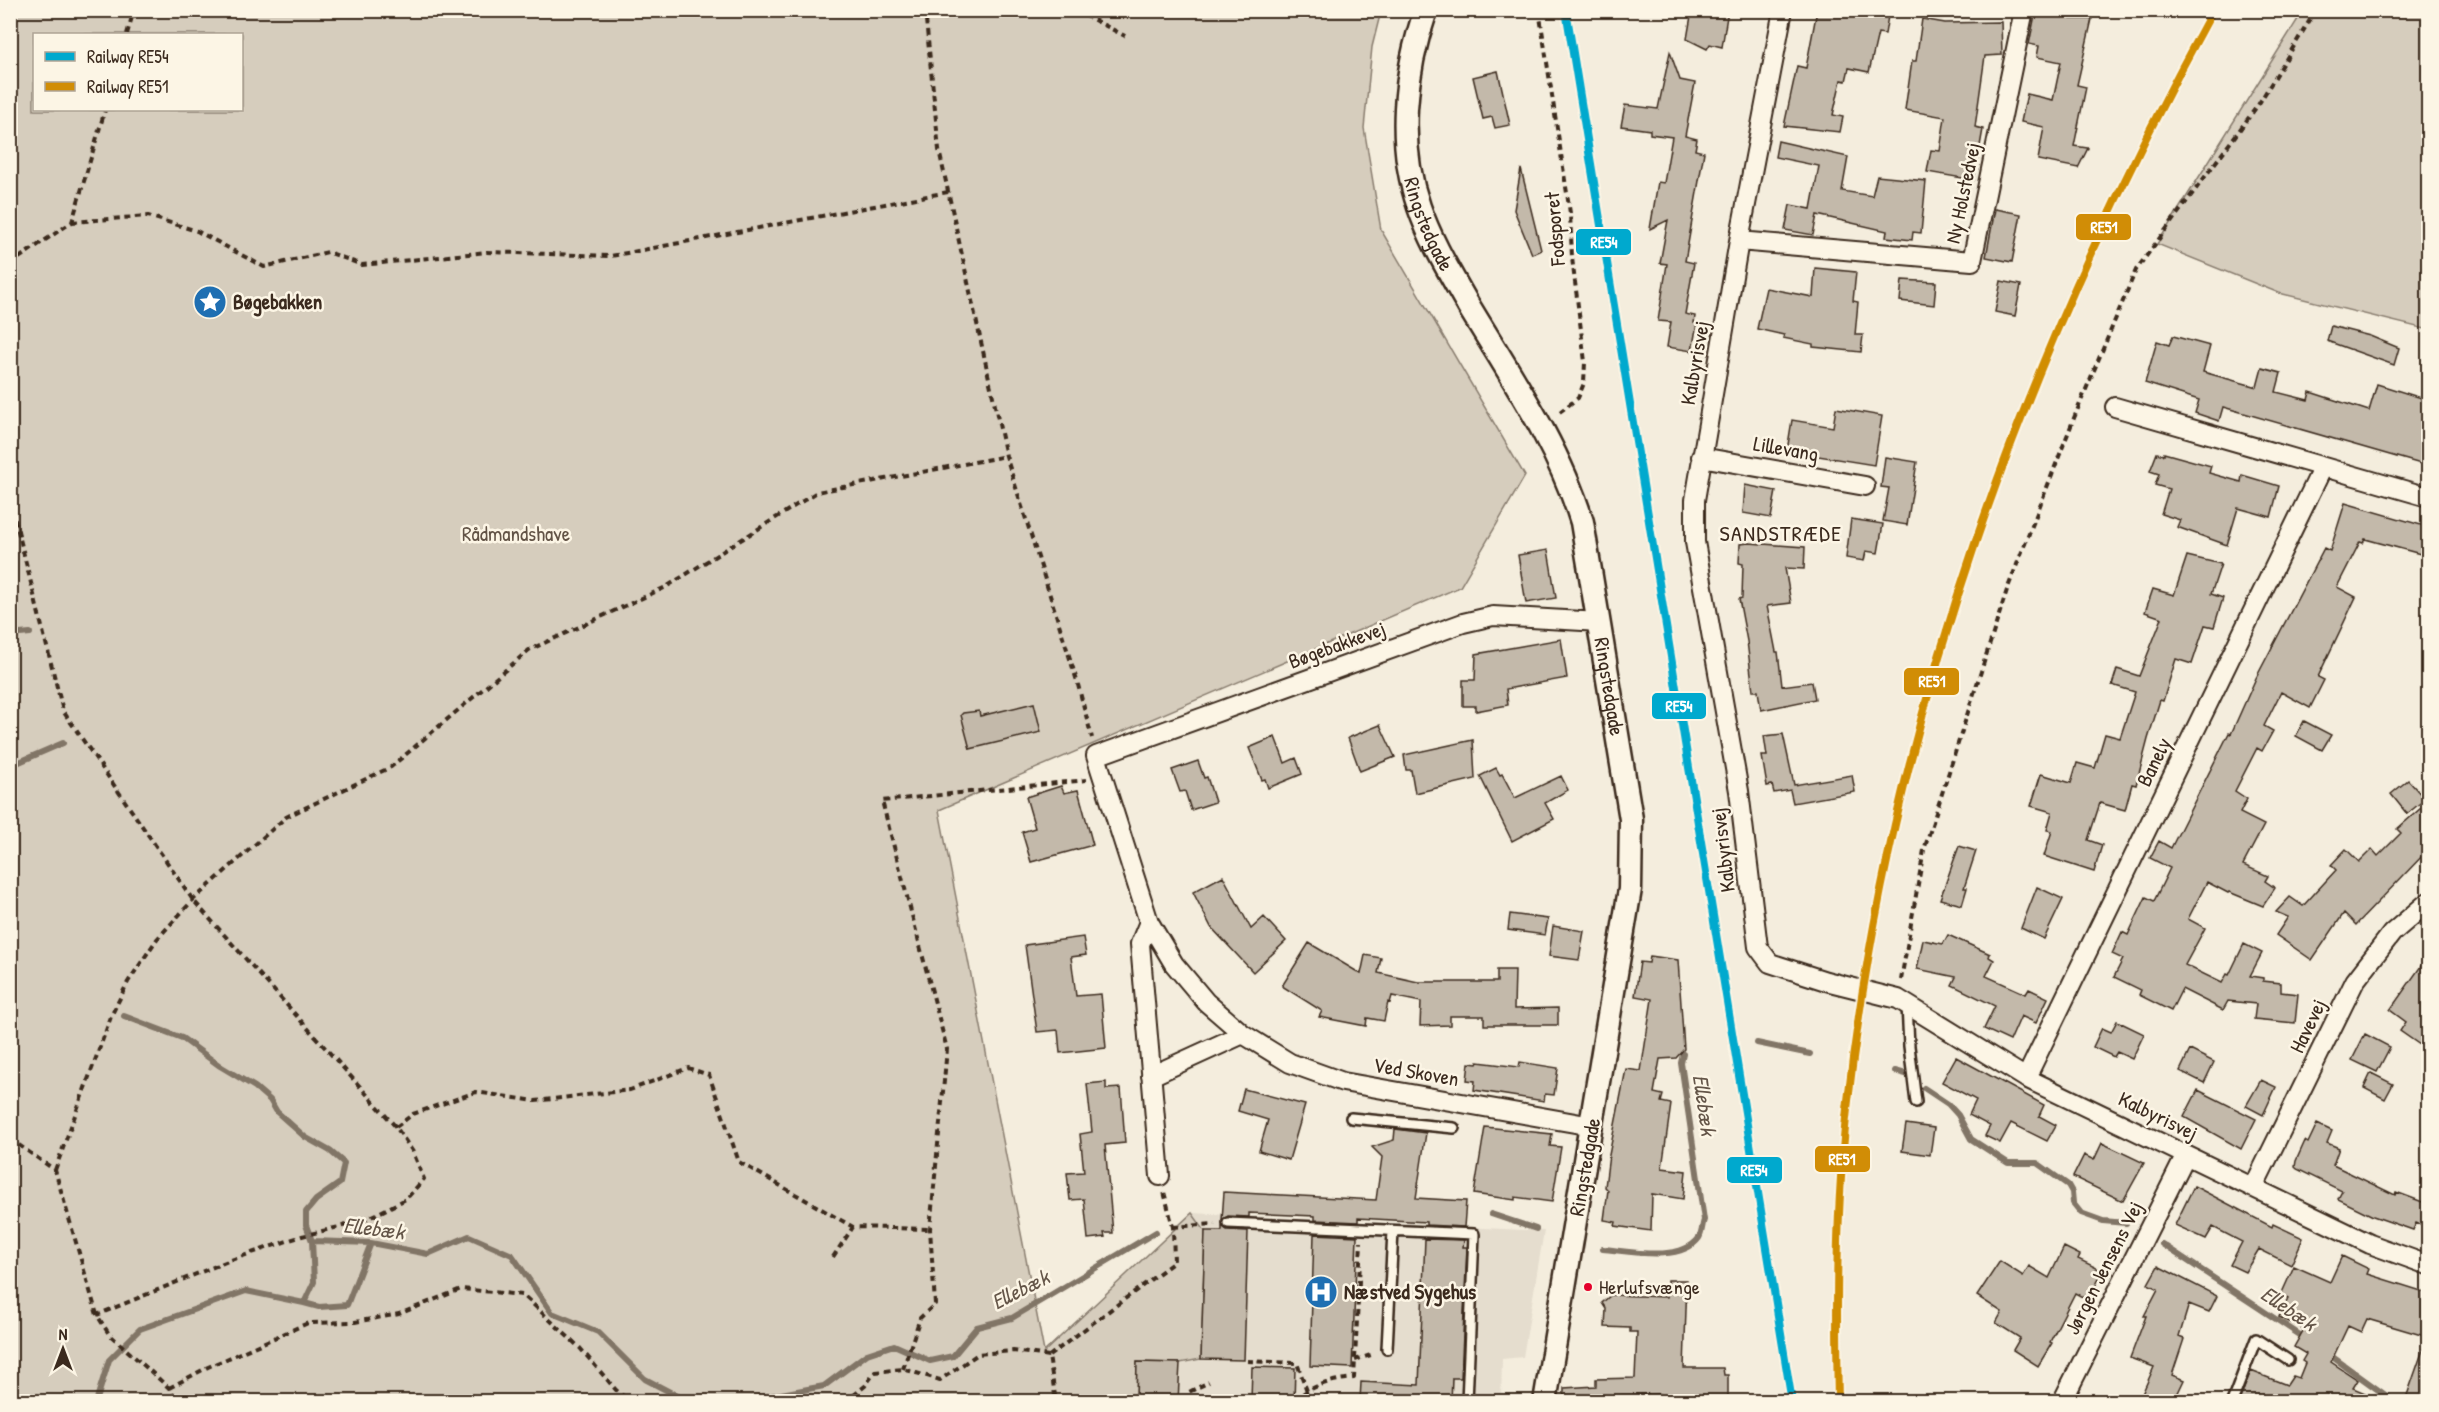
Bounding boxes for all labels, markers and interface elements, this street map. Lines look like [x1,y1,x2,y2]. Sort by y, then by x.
legend [33,33,243,111]
text: Railway RE54 [87,44,169,69]
text: Railway RE51 [87,74,168,99]
street label: Ny Holstedvej [1938,140,1987,246]
street label: Ringstedgade [1397,174,1461,276]
street label: Fodsporet [1537,190,1572,268]
line badge: RE51 [2075,213,2132,241]
text: RE51 [2091,216,2118,238]
line badge: RE54 [1575,228,1632,256]
text: RE54 [1590,231,1618,253]
place icon: Bøgebakken [192,284,228,320]
place label: Bøgebakken [233,287,322,317]
street label: Kalbyrisvej [1673,319,1716,407]
street label: Lillevang [1751,429,1821,468]
district label: SANDSTRÆDE [1719,518,1843,548]
park label: Rådmandshave [462,519,570,548]
street label: Bøgebakkevej [1284,614,1389,676]
street label: Ringstedgade [1587,635,1632,738]
line badge: RE51 [1903,667,1960,696]
text: RE51 [1919,670,1946,692]
line badge: RE54 [1651,692,1707,720]
text: RE54 [1665,695,1693,717]
street label: Banely [2129,732,2178,791]
street label: Kalbyrisvej [1703,806,1742,894]
street label: Havevej [2282,994,2333,1058]
street label: Ved Skoven [1371,1050,1461,1093]
water label: Ellebæk [1686,1073,1724,1139]
street label: Kalbyrisvej [2114,1084,2203,1147]
street label: Ringstedgade [1562,1116,1607,1218]
line badge: RE51 [1814,1145,1871,1173]
text: RE51 [1829,1148,1856,1170]
line badge: RE54 [1726,1156,1783,1184]
text: RE54 [1740,1159,1768,1181]
street label: Jørgen Jensens Vej [2057,1196,2150,1340]
water label: Ellebæk [342,1209,408,1247]
water label: Ellebæk [986,1261,1056,1316]
place label: Herlufsvænge [1599,1273,1700,1300]
hospital icon: Næstved Sygehus [1303,1274,1339,1310]
place label: Næstved Sygehus [1344,1277,1476,1307]
water label: Ellebæk [2255,1278,2324,1339]
marker: Herlufsvænge [1582,1281,1594,1293]
north arrow [33,1319,93,1379]
text: N [59,1323,68,1345]

